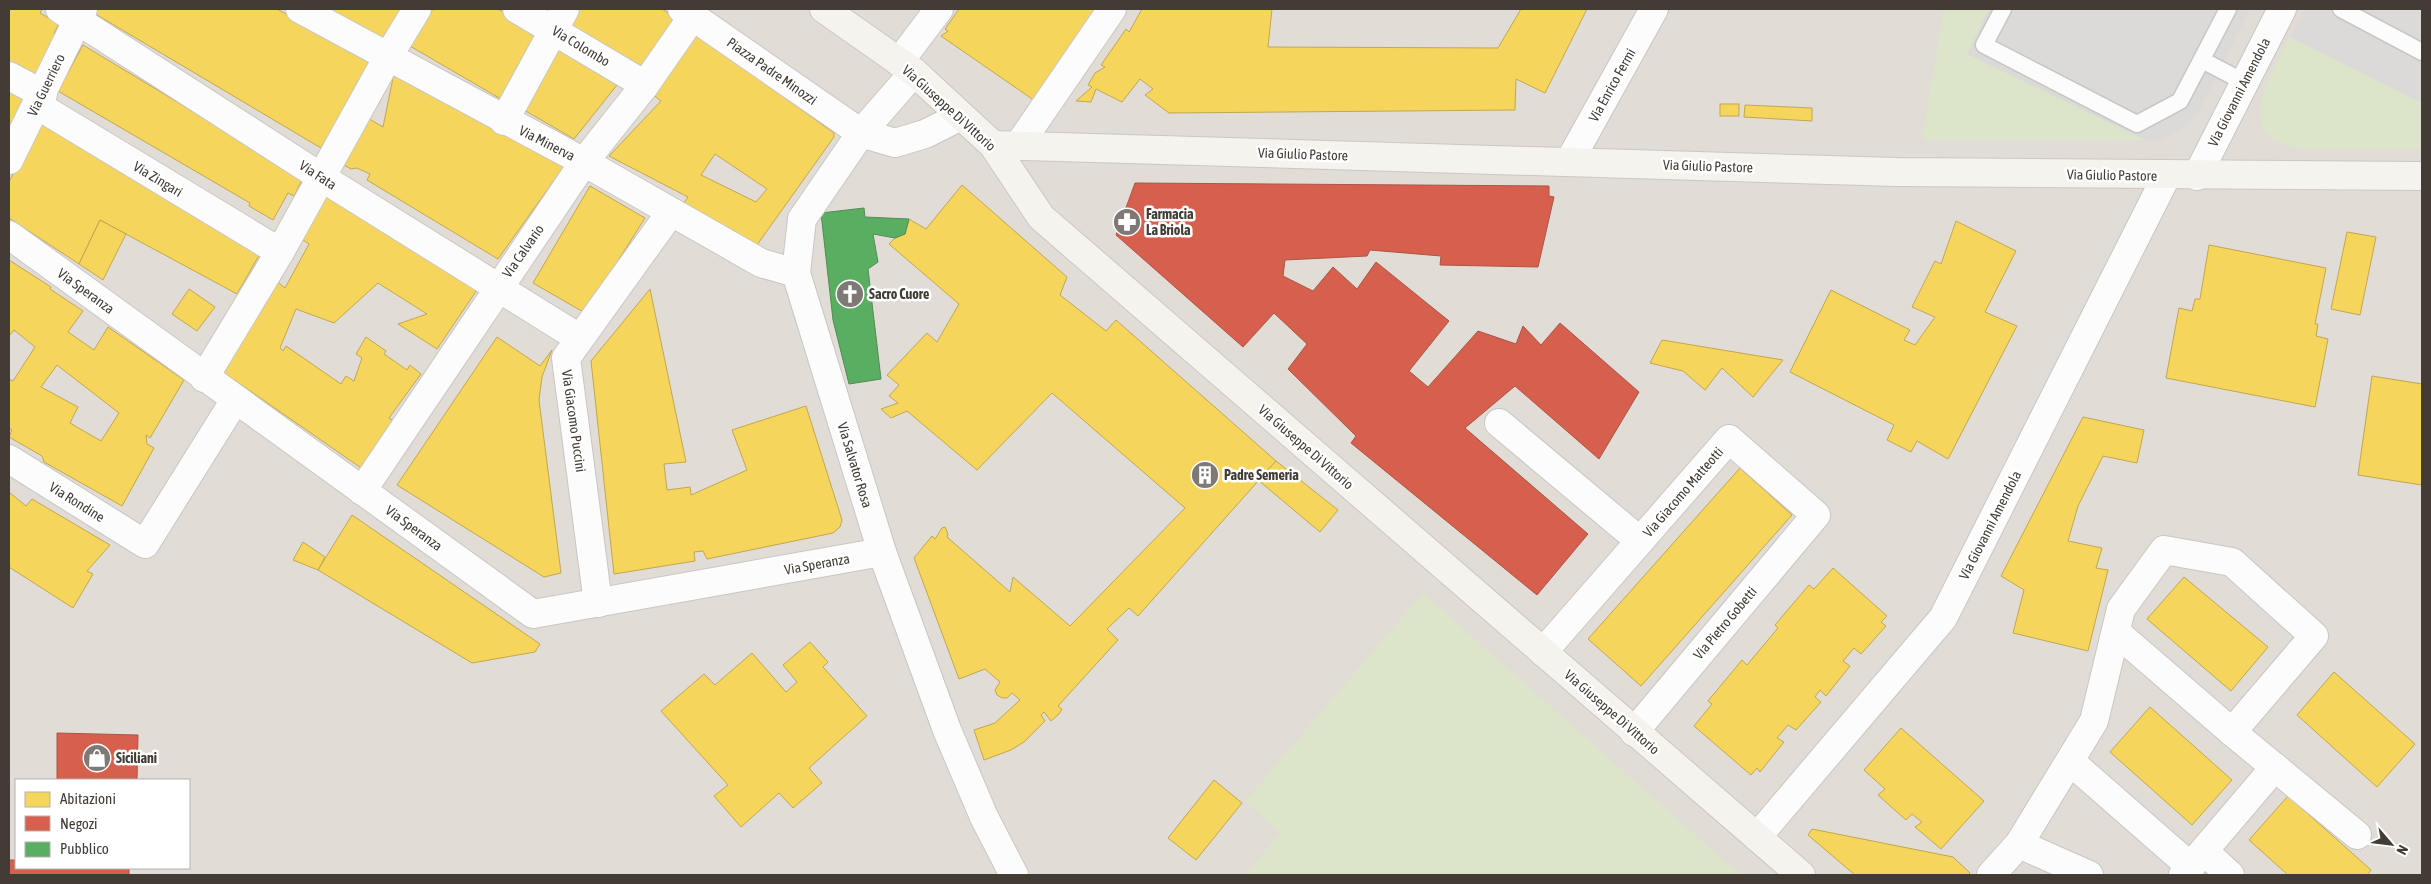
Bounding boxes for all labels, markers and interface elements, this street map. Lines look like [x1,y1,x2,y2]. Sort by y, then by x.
street label: Via Colombo [549,22,613,70]
street label: Piazza Padre Minozzi [724,34,820,108]
street label: Via Giovanni Amendola [2205,35,2273,149]
street label: Via Enrico Fermi [1585,46,1639,124]
street label: Via Guerriero [24,51,68,119]
street label: Via Giuseppe Di Vittorio [899,62,999,154]
street label: Via Minerva [516,122,578,164]
street label: Via Giulio Pastore [1258,144,1348,164]
street label: Via Giulio Pastore [1663,156,1753,176]
street label: Via Fata [296,157,340,193]
street label: Via Zingari [131,158,185,200]
street label: Via Giulio Pastore [2067,166,2157,184]
place label: Farmacia La Briola [1146,206,1194,238]
pharmacy icon: Farmacia La Briola [1112,207,1142,237]
street label: Via Calvario [499,221,547,281]
street label: Via Speranza [55,265,117,317]
church icon: Sacro Cuore [835,279,865,309]
place label: Sacro Cuore [869,286,929,302]
street label: Via Giacomo Puccini [559,369,589,473]
street label: Via Giuseppe Di Vittorio [1255,402,1357,492]
street label: Via Salvator Rosa [834,421,876,509]
street label: Via Giacomo Matteotti [1640,444,1726,540]
building icon: Padre Semeria [1190,460,1220,490]
place label: Padre Semeria [1224,467,1299,483]
street label: Via Giovanni Amendola [1956,468,2024,582]
street label: Via Rondine [47,479,107,525]
street label: Via Speranza [383,502,445,554]
street label: Via Speranza [783,550,851,578]
street label: Via Pietro Gobetti [1690,584,1760,662]
street label: Via Giuseppe Di Vittorio [1561,667,1663,757]
shop icon: Siciliani [82,743,112,773]
place label: Siciliani [116,750,157,766]
legend [15,779,190,869]
text: Abitazioni [60,790,116,807]
text: Negozi [60,815,98,832]
north arrow [2366,819,2416,869]
text: Pubblico [60,840,109,857]
text: N [2393,843,2411,858]

